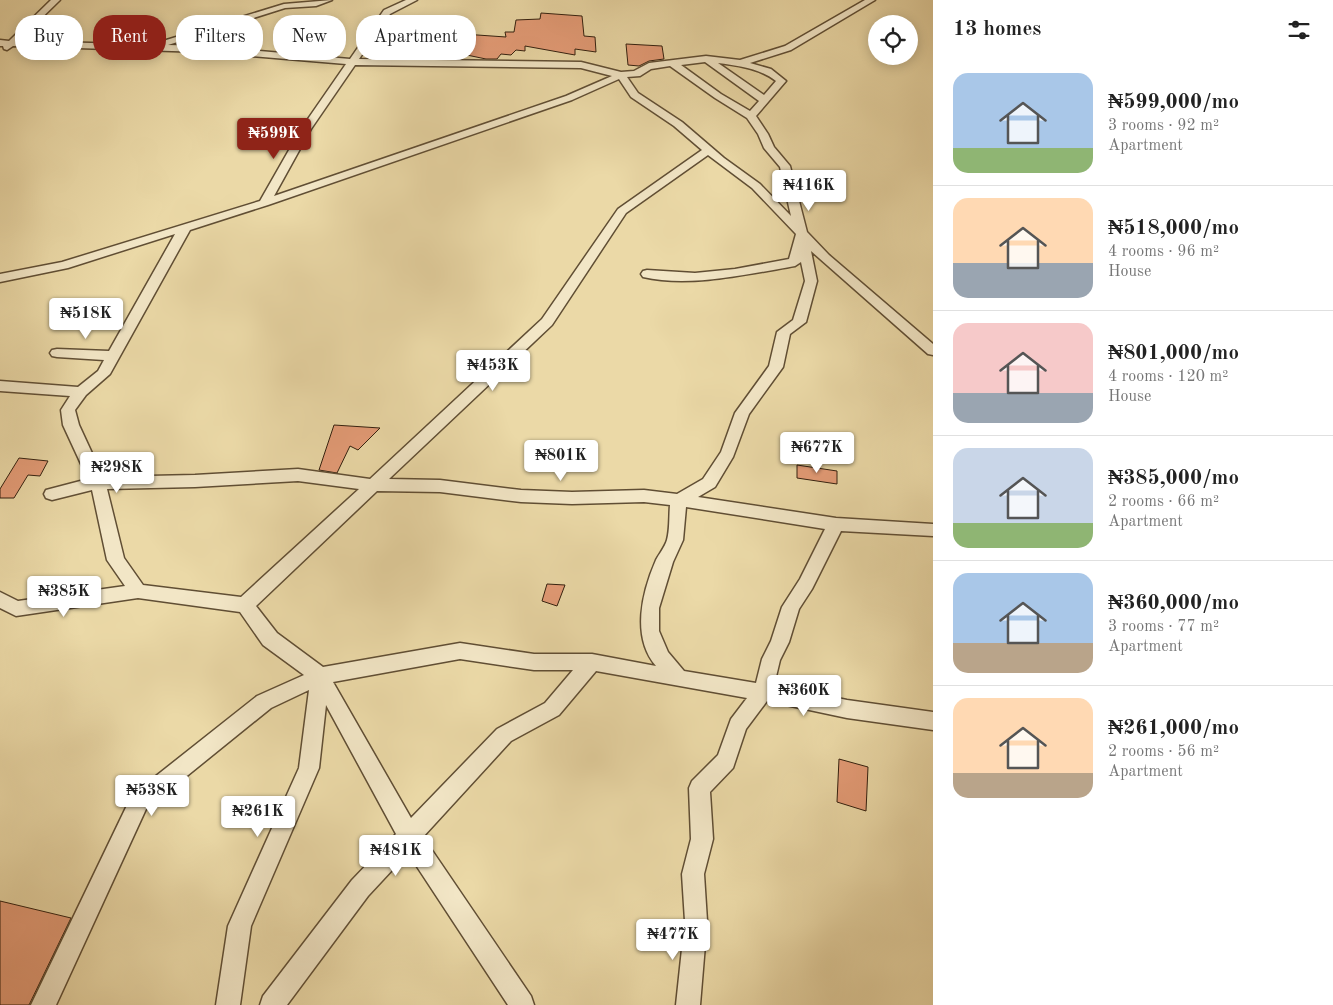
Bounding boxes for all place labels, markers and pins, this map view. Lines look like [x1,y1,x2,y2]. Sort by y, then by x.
pin: ₦599K [239,118,309,160]
pin: ₦416K [774,170,844,212]
pin: ₦518K [51,298,121,340]
pin: ₦453K [458,350,528,392]
pin: ₦677K [782,432,852,474]
pin: ₦801K [526,440,596,482]
pin: ₦298K [82,452,152,494]
pin: ₦385K [29,576,99,618]
pin: ₦360K [769,674,839,717]
pin: ₦538K [117,774,187,817]
pin: ₦261K [223,796,293,838]
pin: ₦481K [361,834,431,877]
pin: ₦477K [638,918,708,961]

